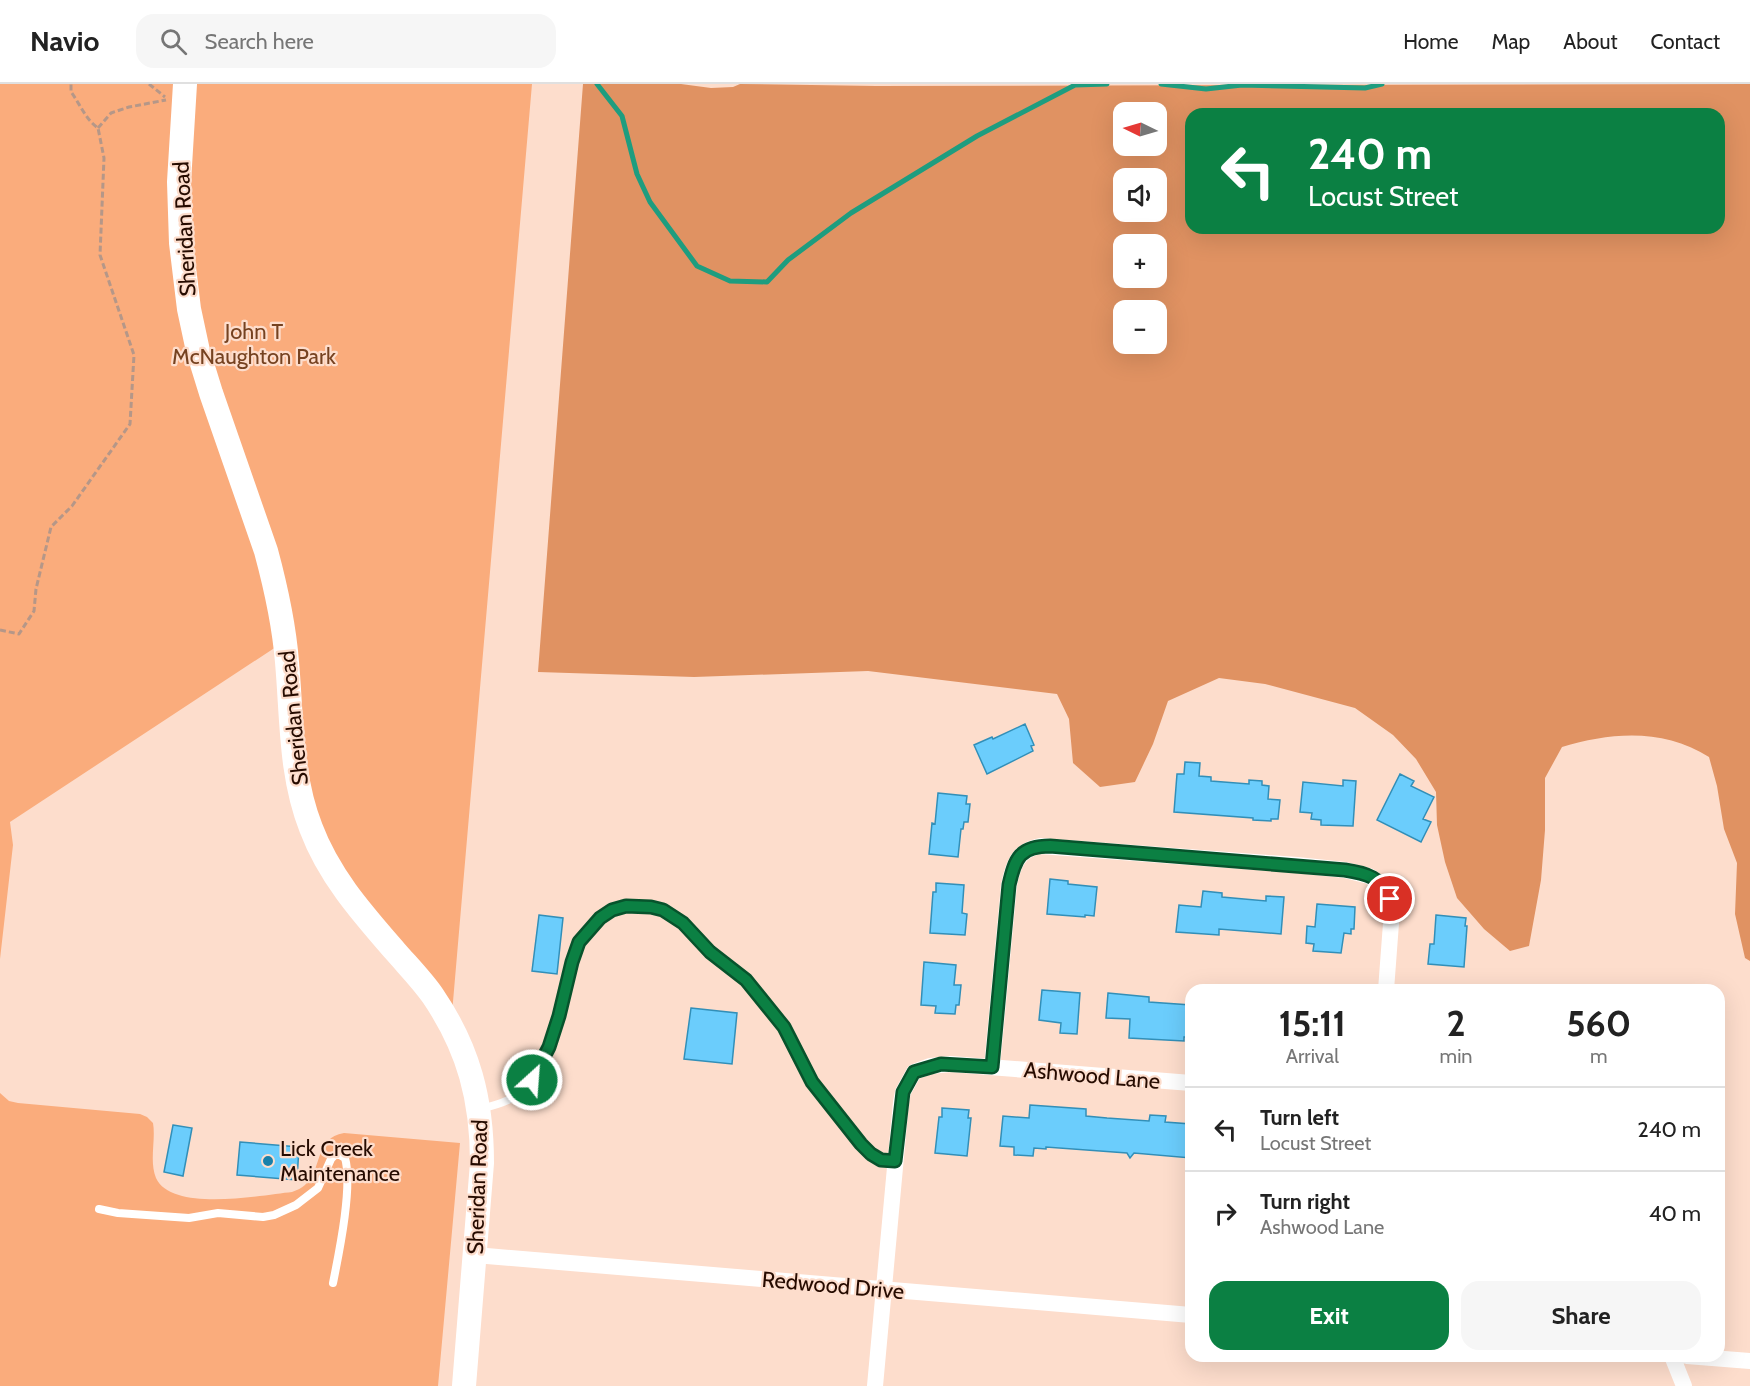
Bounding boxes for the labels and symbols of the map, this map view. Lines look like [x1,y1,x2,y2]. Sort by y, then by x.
north arrow [1113,102,1167,156]
street label: Sheridan Road [167,161,202,297]
park label: John T McNaughton Park [172,318,336,370]
street label: Sheridan Road [273,649,314,787]
pin [1364,873,1415,924]
position arrow [500,1048,564,1112]
street label: Ashwood Lane [1023,1056,1161,1095]
street label: Sheridan Road [462,1119,493,1255]
place label: Lick Creek Maintenance [280,1135,400,1187]
marker: Lick Creek Maintenance [261,1154,275,1168]
street label: Redwood Drive [761,1266,905,1305]

